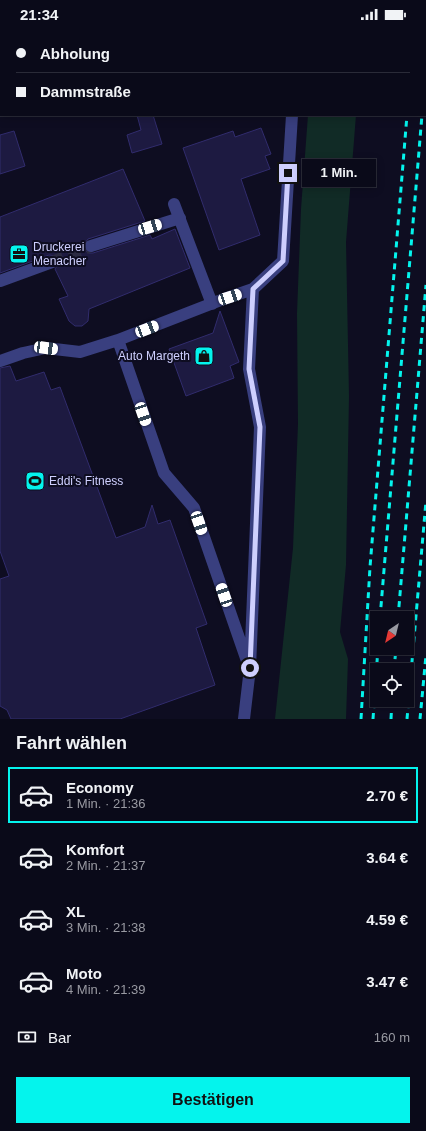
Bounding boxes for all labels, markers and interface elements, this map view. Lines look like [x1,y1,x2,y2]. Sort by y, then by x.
text: 21:34 [20,6,58,23]
text: Abholung [40,45,110,62]
text: Dammstraße [40,83,131,100]
callout: 1 Min. [302,159,376,187]
route end [279,164,297,182]
text: 1 Min. [321,165,357,180]
car [137,218,163,236]
place label: Druckerei Menacher [33,240,86,268]
office icon: Druckerei Menacher [8,243,30,265]
car [217,288,243,306]
car [134,319,160,339]
car [33,340,59,356]
shop icon: Auto Margeth [193,345,215,367]
place label: Auto Margeth [118,349,190,363]
car [133,401,153,427]
sports icon: Eddi's Fitness [24,470,46,492]
place label: Eddi's Fitness [49,474,123,488]
car [189,510,209,536]
car [214,582,234,608]
north arrow [370,611,414,655]
map controls [370,611,414,707]
route start [241,659,259,677]
button: locate [370,663,414,707]
text: Fahrt wählen [16,733,127,753]
icon: car [18,777,54,813]
text: Economy [66,779,134,796]
text: 2.70 € [366,787,408,804]
text: 1 Min. · 21:36 [66,796,146,811]
icon: car [18,839,54,875]
text: Komfort [66,841,124,858]
text: 3.64 € [366,849,408,866]
text: 2 Min. · 21:37 [66,858,146,873]
icon: car [18,901,54,937]
text: XL [66,903,85,920]
text: 4.59 € [366,911,408,928]
text: 3 Min. · 21:38 [66,920,146,935]
icon: car [18,963,54,999]
text: Moto [66,965,102,982]
text: 3.47 € [366,973,408,990]
text: 4 Min. · 21:39 [66,982,146,997]
icon: cash [16,1026,38,1048]
text: Bar [48,1029,71,1046]
text: 160 m [374,1030,410,1045]
button: Bestätigen [16,1077,410,1123]

